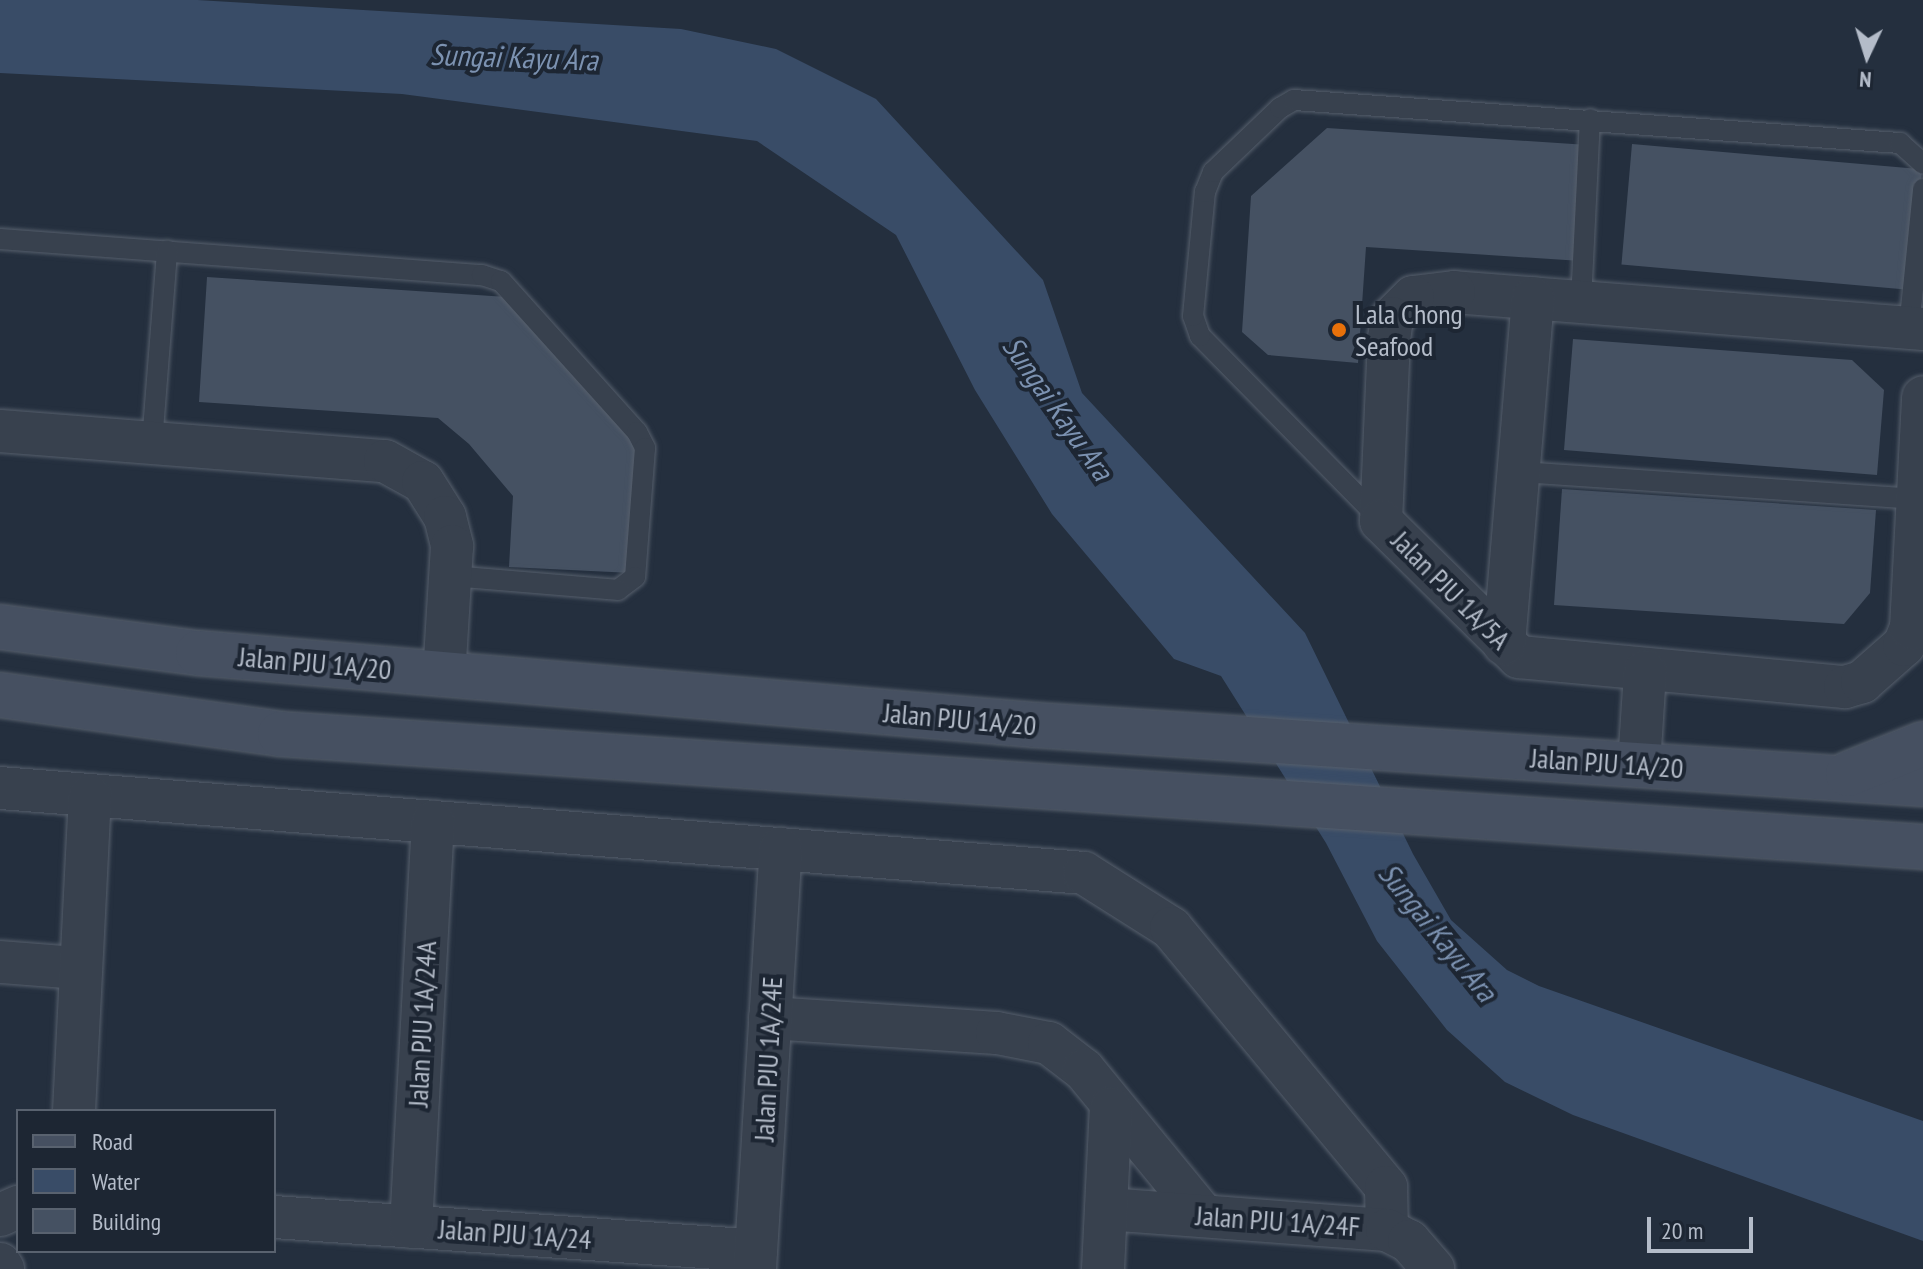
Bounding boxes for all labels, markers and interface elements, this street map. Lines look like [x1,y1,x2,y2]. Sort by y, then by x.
north arrow [1827,16,1907,96]
water label: Sungai Kayu Ara [429,36,599,78]
text: N [1858,66,1872,94]
place label: Lala Chong Seafood [1355,297,1463,363]
marker: Lala Chong Seafood [1330,321,1348,339]
water label: Sungai Kayu Ara [995,329,1121,487]
street label: Jalan PJU 1A/5A [1385,524,1517,656]
street label: Jalan PJU 1A/20 [237,640,393,686]
street label: Jalan PJU 1A/20 [882,696,1038,742]
street label: Jalan PJU 1A/20 [1529,741,1685,785]
water label: Sungai Kayu Ara [1371,855,1505,1009]
street label: Jalan PJU 1A/24A [401,940,443,1108]
street label: Jalan PJU 1A/24E [747,976,789,1142]
legend [16,1109,276,1253]
text: Road [92,1126,133,1157]
text: Water [92,1166,140,1197]
street label: Jalan PJU 1A/24F [1195,1198,1361,1244]
scale bar [1651,1201,1757,1251]
text: Building [92,1206,161,1237]
street label: Jalan PJU 1A/24 [437,1212,593,1256]
text: 20 m [1661,1215,1703,1246]

